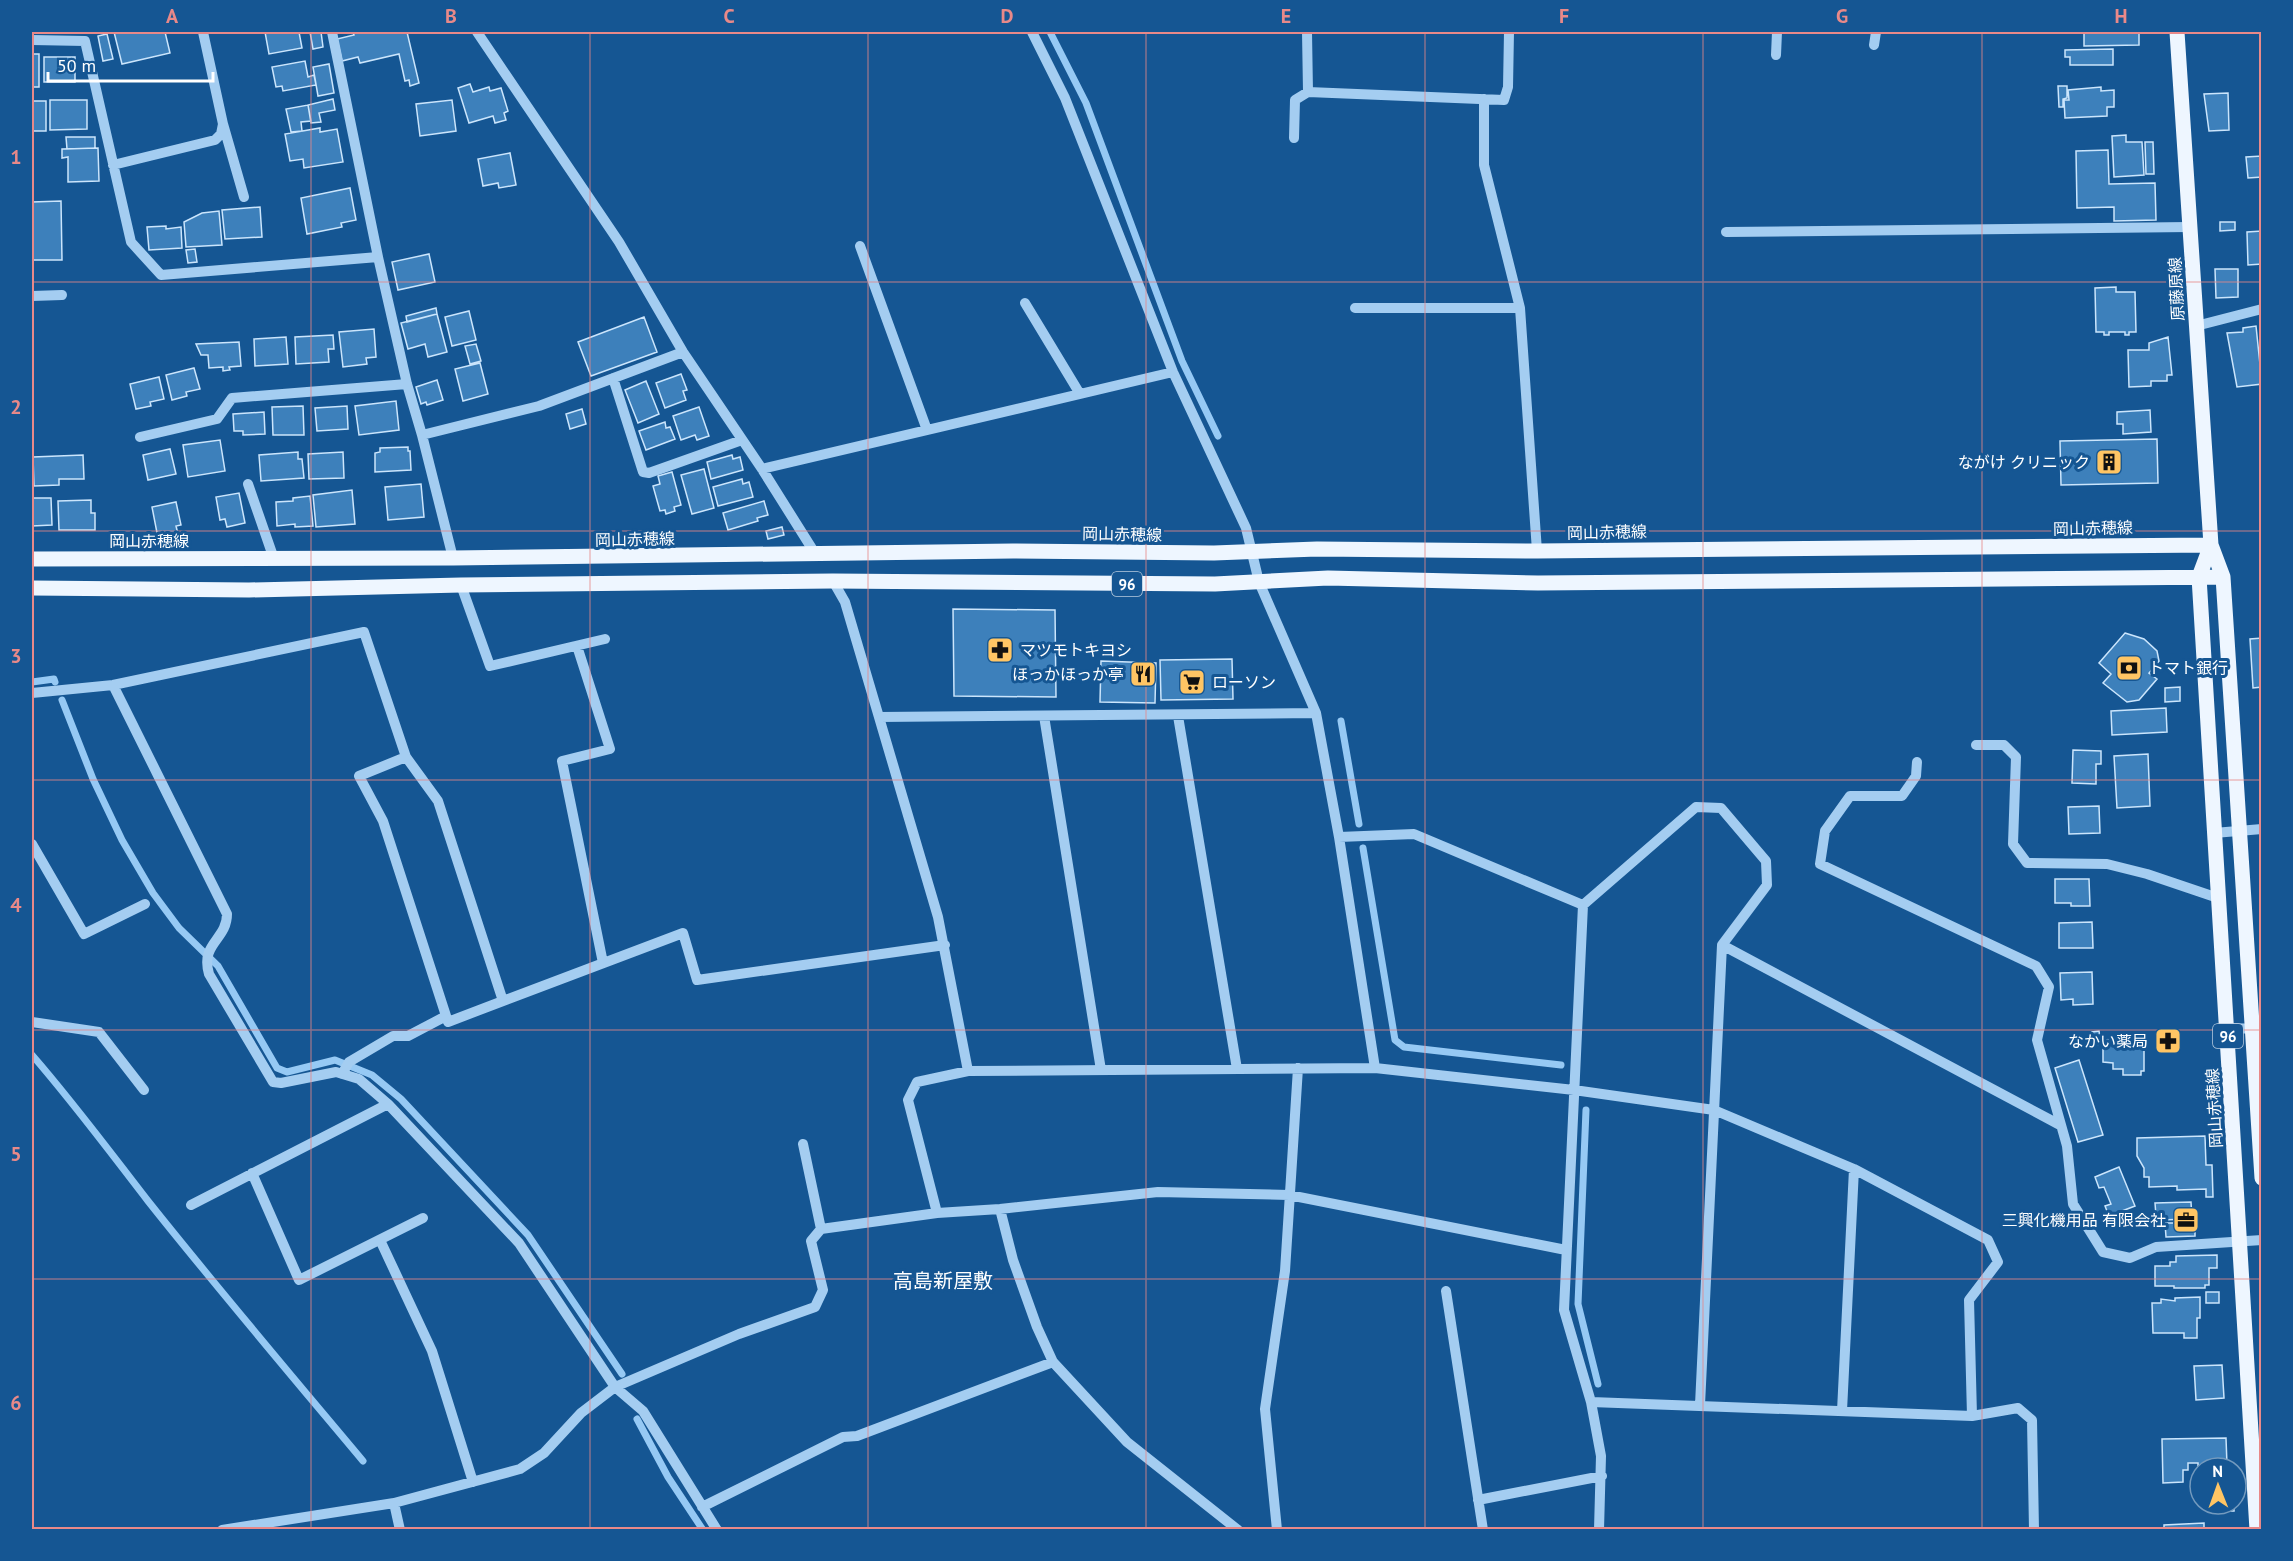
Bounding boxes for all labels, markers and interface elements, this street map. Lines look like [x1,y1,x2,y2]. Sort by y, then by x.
text: A [166,3,179,29]
text: B [445,3,457,29]
text: C [723,3,735,29]
text: D [1001,3,1014,29]
text: E [1281,3,1291,29]
text: F [1559,3,1569,29]
text: G [1836,3,1848,29]
text: H [2114,3,2128,29]
scale bar [48,45,213,83]
text: 50 m [57,54,96,77]
text: 1 [10,144,22,170]
street label: 原藤原線 [2164,257,2188,321]
text: 2 [10,394,22,420]
building icon: ながけ クリニック [2094,447,2124,477]
place label: ながけ クリニック [1958,452,2090,472]
street label: 岡山赤穂線 [2053,517,2133,539]
street label: 岡山赤穂線 [1567,521,1647,543]
street label: 岡山赤穂線 [1082,523,1162,545]
street label: 岡山赤穂線 [595,528,675,550]
street label: 岡山赤穂線 [109,531,189,551]
road number: 96 [1112,572,1142,596]
pharmacy icon: マツモトキヨシ [985,635,1015,665]
place label: マツモトキヨシ [1020,640,1132,660]
text: 3 [10,643,22,669]
bank icon: トマト銀行 [2114,653,2144,683]
place label: トマト銀行 [2148,658,2228,678]
restaurant icon: ほっかほっか亭 [1128,659,1158,689]
place label: ほっかほっか亭 [1012,664,1124,684]
supermarket icon: ローソン [1177,667,1207,697]
place label: ローソン [1212,672,1276,692]
text: 4 [10,892,22,918]
road number: 96 [2213,1024,2243,1048]
pharmacy icon: なかい薬局 [2153,1026,2183,1056]
place label: なかい薬局 [2068,1031,2148,1051]
street label: 岡山赤穂線 [2202,1068,2226,1148]
text: 5 [10,1141,22,1167]
office icon: 三興化機用品 有限会社 [2171,1205,2201,1235]
place label: 三興化機用品 有限会社 [2002,1210,2166,1230]
district label: 高島新屋敷 [893,1268,993,1294]
text: 6 [10,1390,22,1416]
north arrow [2188,1456,2248,1516]
text: N [2212,1461,2223,1481]

